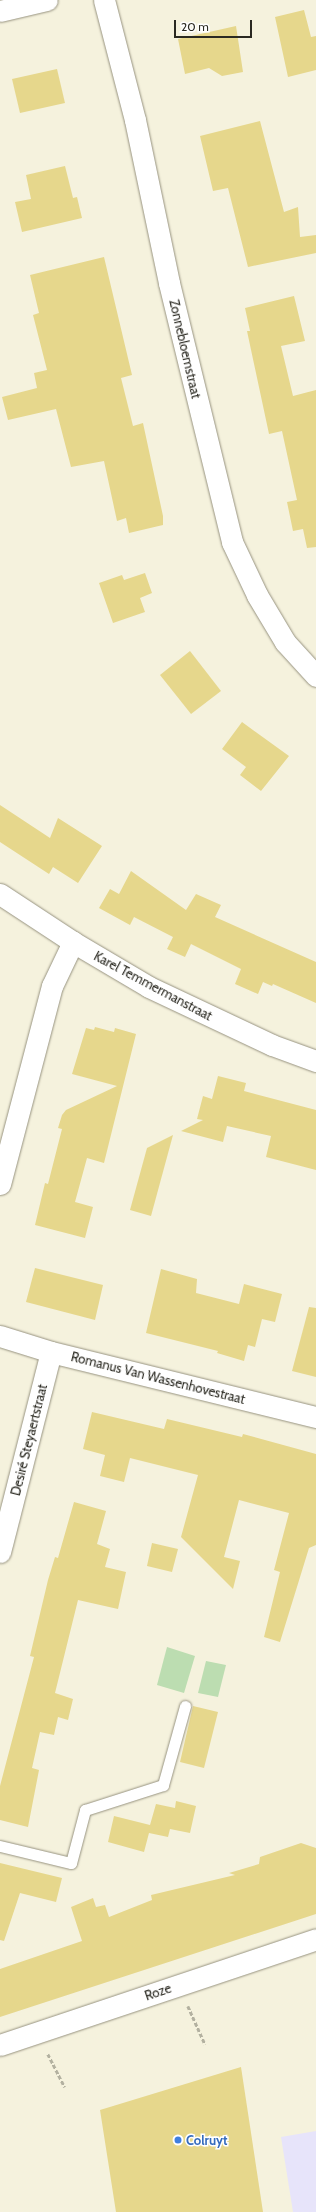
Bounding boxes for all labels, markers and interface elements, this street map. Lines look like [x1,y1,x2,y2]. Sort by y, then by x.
scale bar [176,12,254,38]
text: 20 m [181,19,209,34]
street label: Zonnebloemstraat [166,298,204,400]
street label: Karel Temmermanstraat [91,948,215,1024]
street label: Romanus Van Wassenhovestraat [69,1349,247,1407]
street label: Desiré Steyaertstraat [8,1383,50,1497]
street label: Roze [143,1980,173,2004]
place label: Colruyt [186,2132,228,2148]
marker: Colruyt [173,2135,183,2145]

